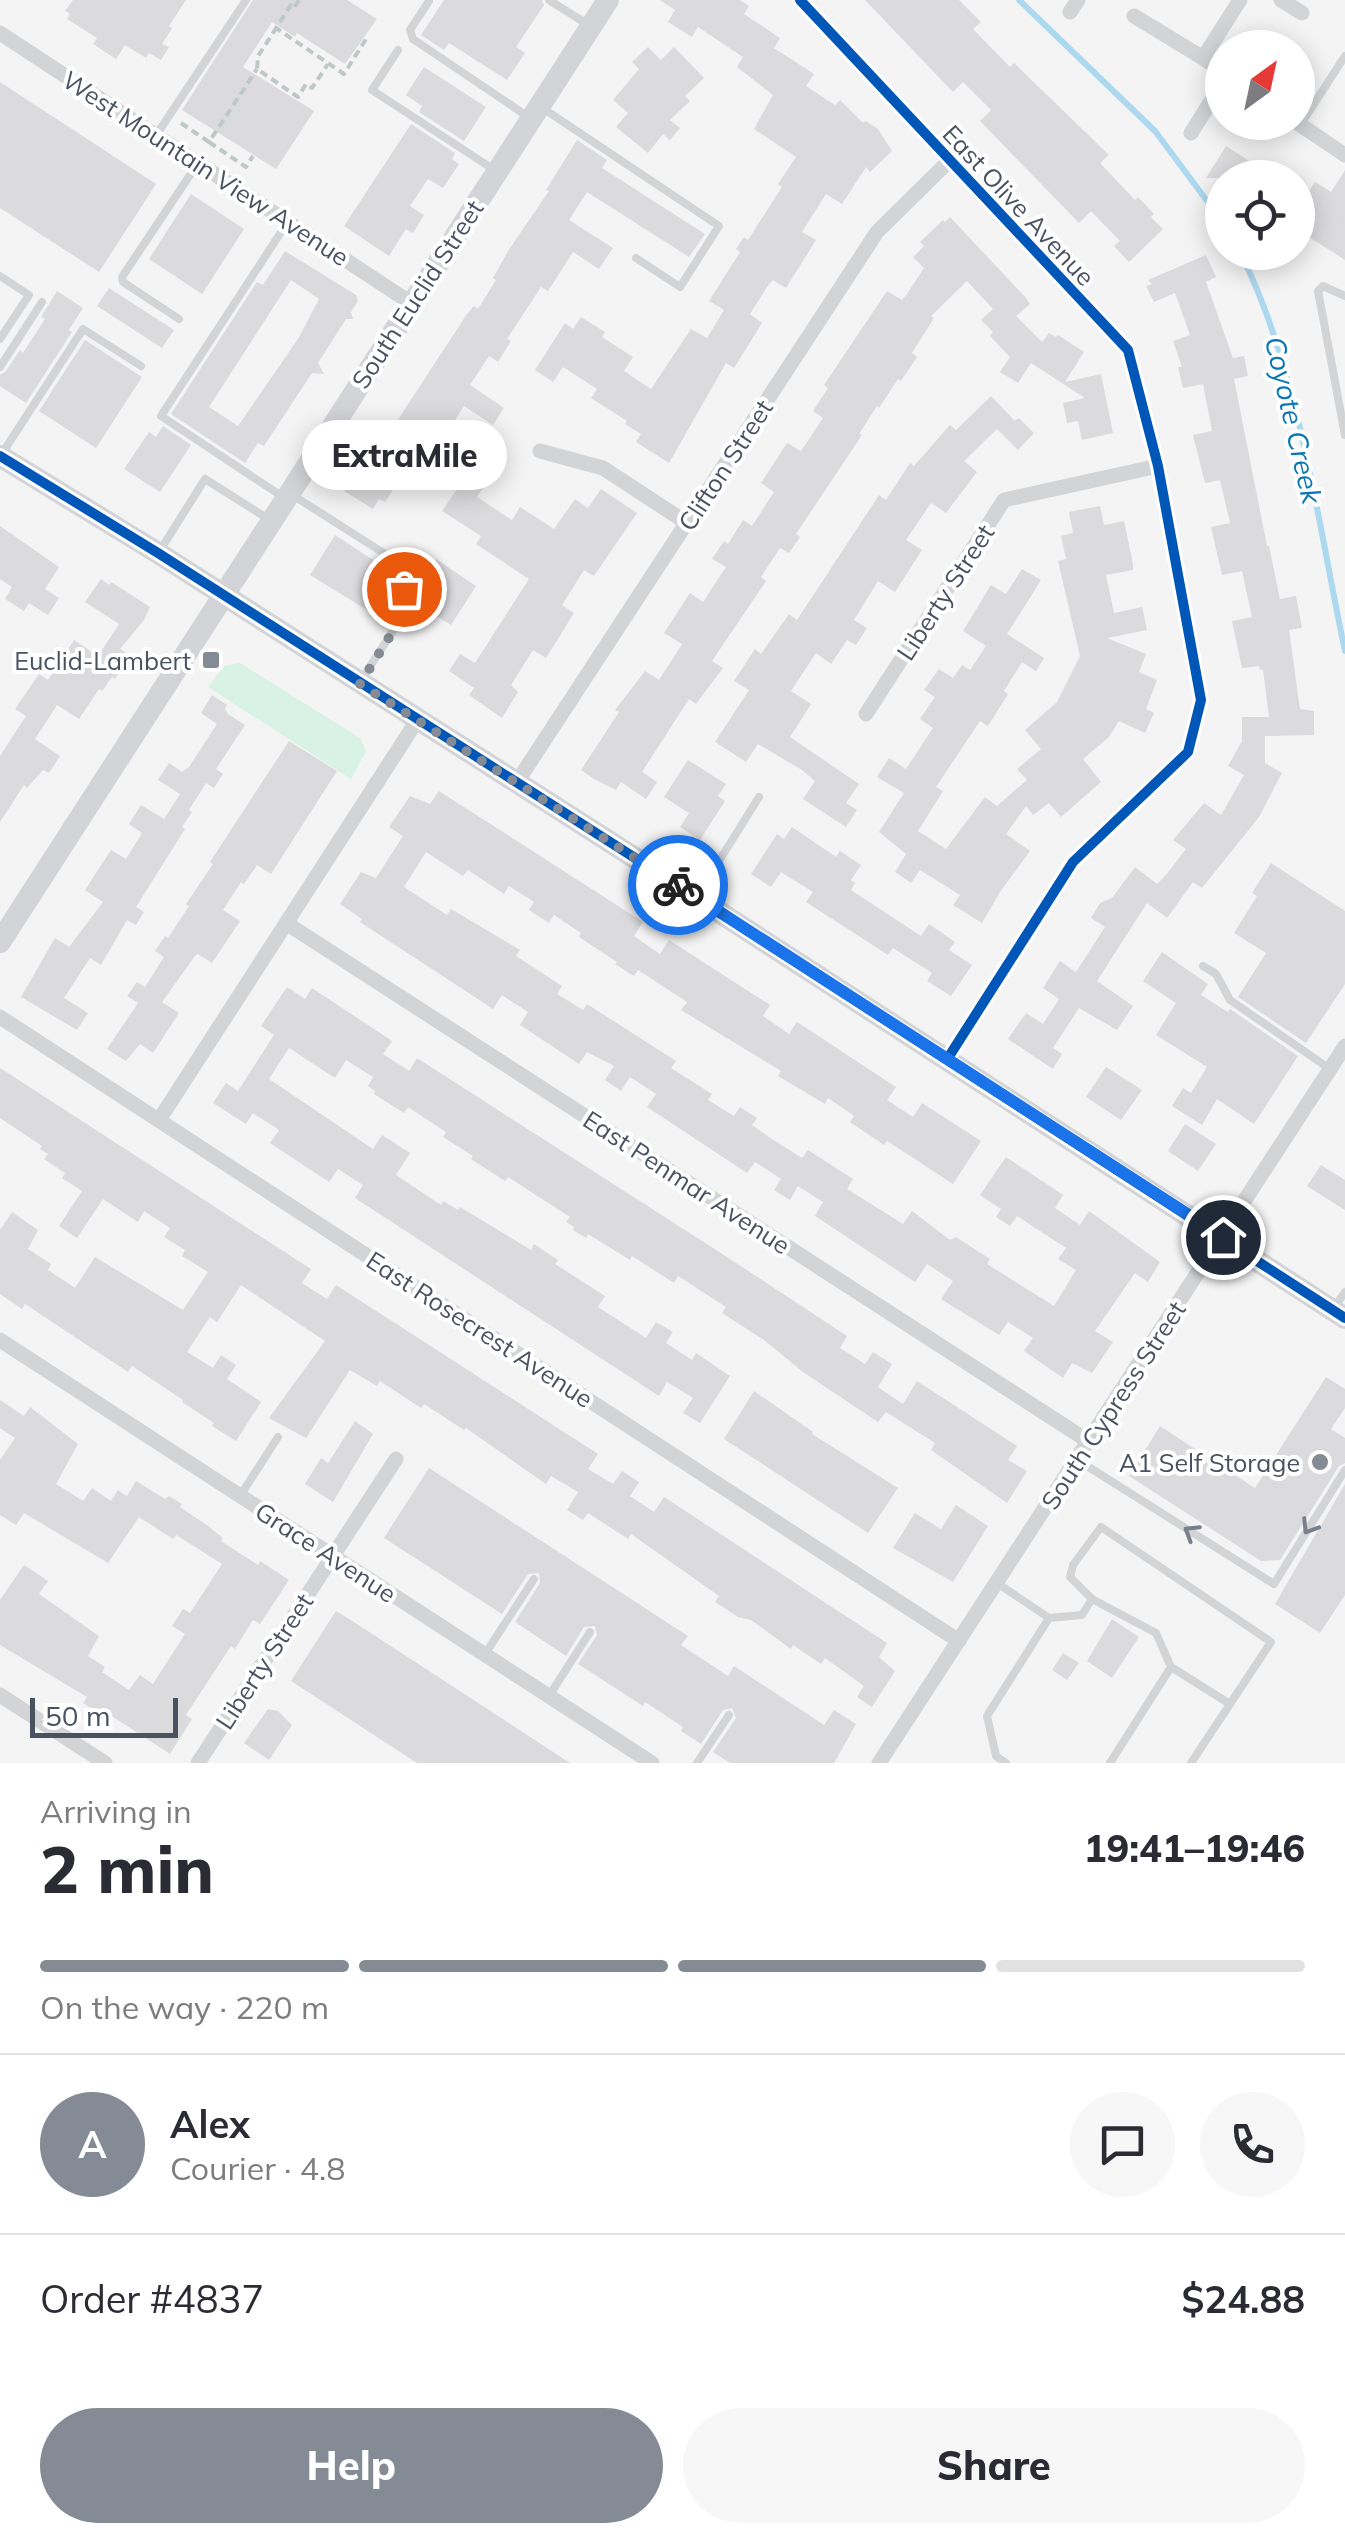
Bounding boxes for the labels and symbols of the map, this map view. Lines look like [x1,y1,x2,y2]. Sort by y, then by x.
north arrow [1205,30,1315,140]
street label: West Mountain View Avenue [57,64,355,272]
street label: East Olive Avenue [937,118,1101,292]
street label: South Euclid Street [345,194,490,394]
water label: Coyote Creek [1258,333,1331,509]
street label: Clifton Street [671,393,779,536]
callout: ExtraMile [302,419,506,489]
street label: Liberty Street [890,518,1001,666]
pin [362,547,447,632]
place label: Euclid-Lambert [14,645,191,676]
marker: Euclid-Lambert [200,649,222,671]
courier [628,835,728,935]
street label: East Penmar Avenue [578,1103,796,1261]
pin [1181,1195,1266,1280]
street label: East Rosecrest Avenue [361,1244,599,1414]
street label: South Cypress Street [1034,1295,1192,1515]
place label: A1 Self Storage [1119,1447,1300,1478]
marker: A1 Self Storage [1309,1451,1331,1473]
street label: Grace Avenue [250,1495,402,1609]
one-way arrow [1303,1516,1322,1534]
one-way arrow [1184,1525,1202,1544]
street label: Liberty Street [209,1587,320,1735]
scale bar [30,1693,178,1738]

